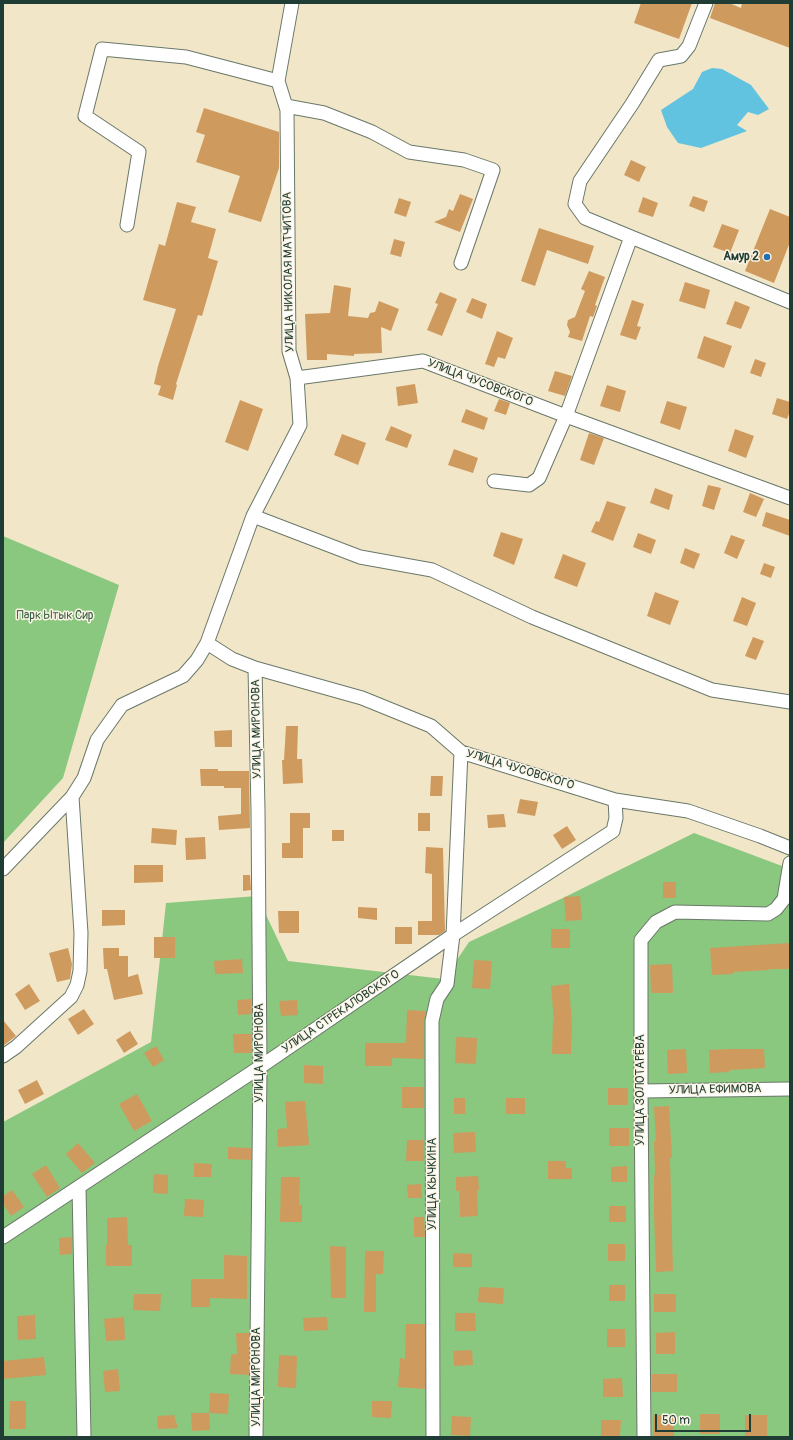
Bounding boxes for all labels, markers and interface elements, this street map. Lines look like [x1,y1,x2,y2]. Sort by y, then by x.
street label: УЛИЦА НИКОЛАЯ МАТЧИТОВА [280,192,298,352]
place label: Амур 2 [723,250,759,264]
marker: Амур 2 [762,252,772,262]
street label: УЛИЦА ЧУСОВСКОГО [425,356,535,410]
park label: Парк Ытык Сир [17,609,93,623]
street label: УЛИЦА МИРОНОВА [249,679,265,779]
street label: УЛИЦА ЧУСОВСКОГО [464,747,576,793]
street label: УЛИЦА СТРЕКАЛОВСКОГО [280,967,402,1057]
street label: УЛИЦА МИРОНОВА [253,1003,267,1103]
street label: УЛИЦА ЗОЛОТАРЁВА [634,1034,648,1146]
street label: УЛИЦА ЕФИМОВА [668,1082,762,1098]
street label: УЛИЦА КЫЧКИНА [426,1138,440,1230]
street label: УЛИЦА МИРОНОВА [250,1327,264,1427]
scale bar [657,1406,753,1432]
text: 50 m [662,1413,690,1428]

